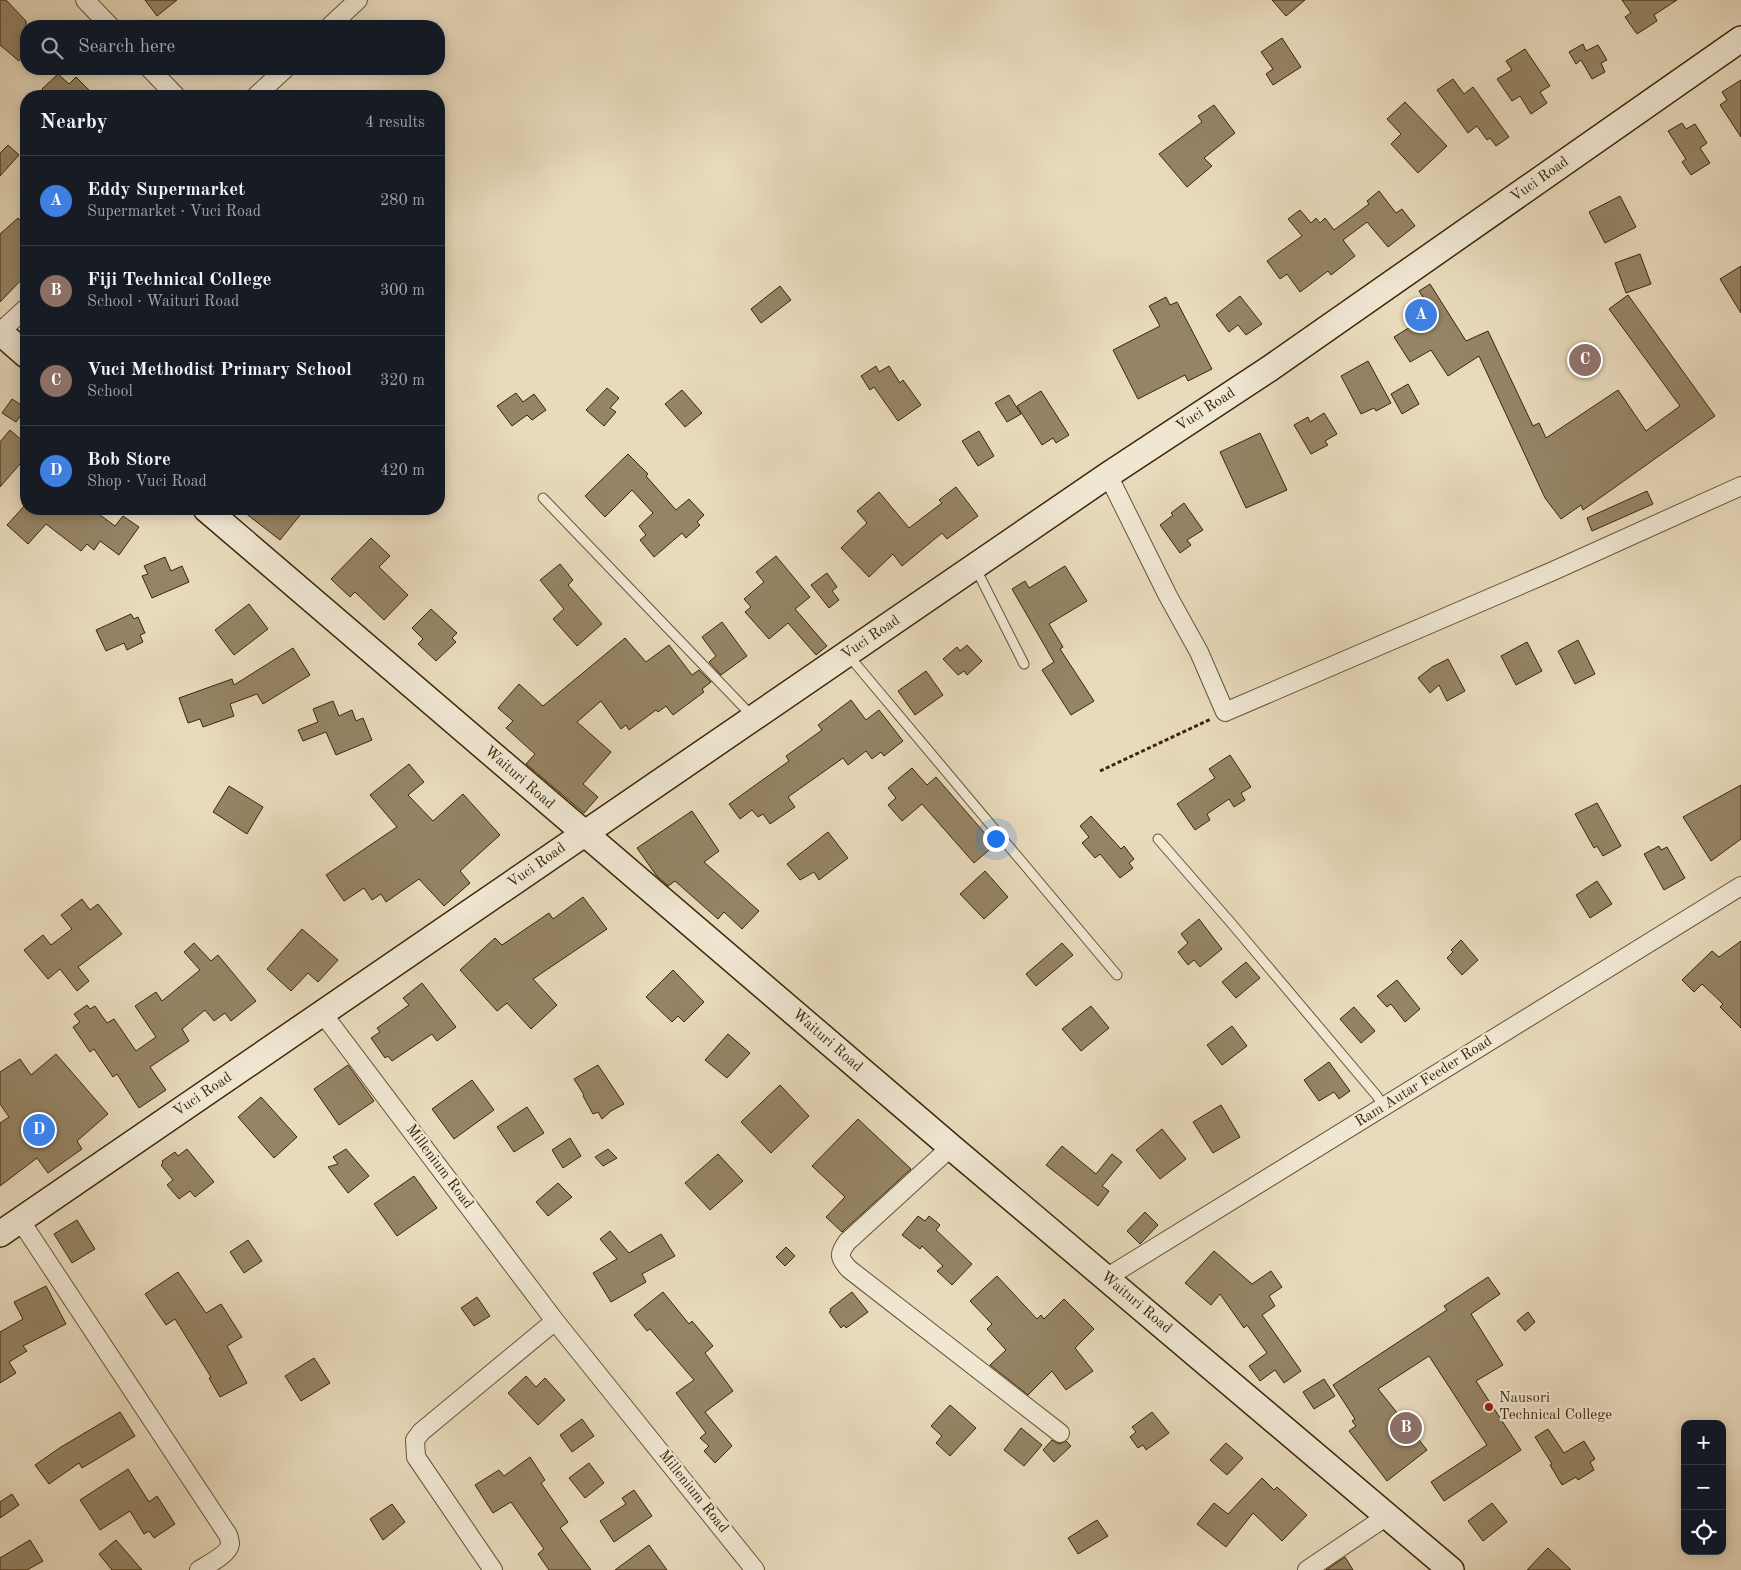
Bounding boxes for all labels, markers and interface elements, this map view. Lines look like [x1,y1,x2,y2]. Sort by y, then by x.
search box [20,20,445,75]
icon: search [38,34,66,62]
text: Search here [78,38,175,57]
text: Nearby [40,112,108,133]
text: 4 results [365,115,425,131]
street label: Vuci Road [1508,155,1572,205]
text: Eddy Supermarket [87,181,245,200]
text: A [50,193,62,209]
text: 280 m [380,193,425,209]
text: Supermarket · Vuci Road [87,204,261,220]
text: Fiji Technical College [87,271,271,290]
text: B [50,283,62,299]
text: 300 m [380,283,425,299]
text: School · Waituri Road [87,294,239,310]
pin: A [1405,296,1437,334]
pin: C [1569,341,1601,379]
text: Vuci Methodist Primary School [87,361,352,380]
text: C [51,373,61,389]
text: 320 m [380,373,425,389]
text: School [87,384,133,400]
street label: Vuci Road [1174,385,1238,435]
text: Bob Store [87,451,171,470]
text: D [50,463,62,479]
text: 420 m [380,463,425,479]
text: Shop · Vuci Road [87,474,207,490]
street label: Vuci Road [839,613,903,663]
street label: Waituri Road [481,744,557,812]
your location [983,826,1009,852]
street label: Vuci Road [505,841,569,891]
street label: Waituri Road [789,1007,865,1075]
street label: Ram Autar Feeder Road [1353,1034,1495,1130]
street label: Vuci Road [171,1070,235,1120]
pin: D [23,1111,55,1149]
street label: Millenium Road [403,1122,476,1212]
street label: Waituri Road [1098,1269,1174,1337]
place label: Nausori Technical College [1499,1391,1612,1423]
marker: Nausori Technical College [1483,1401,1495,1413]
pin: B [1390,1409,1422,1447]
map controls [1681,1420,1726,1555]
button: + [1681,1420,1726,1465]
street label: Millenium Road [655,1448,731,1536]
button: − [1681,1465,1726,1510]
button: locate [1681,1510,1726,1555]

